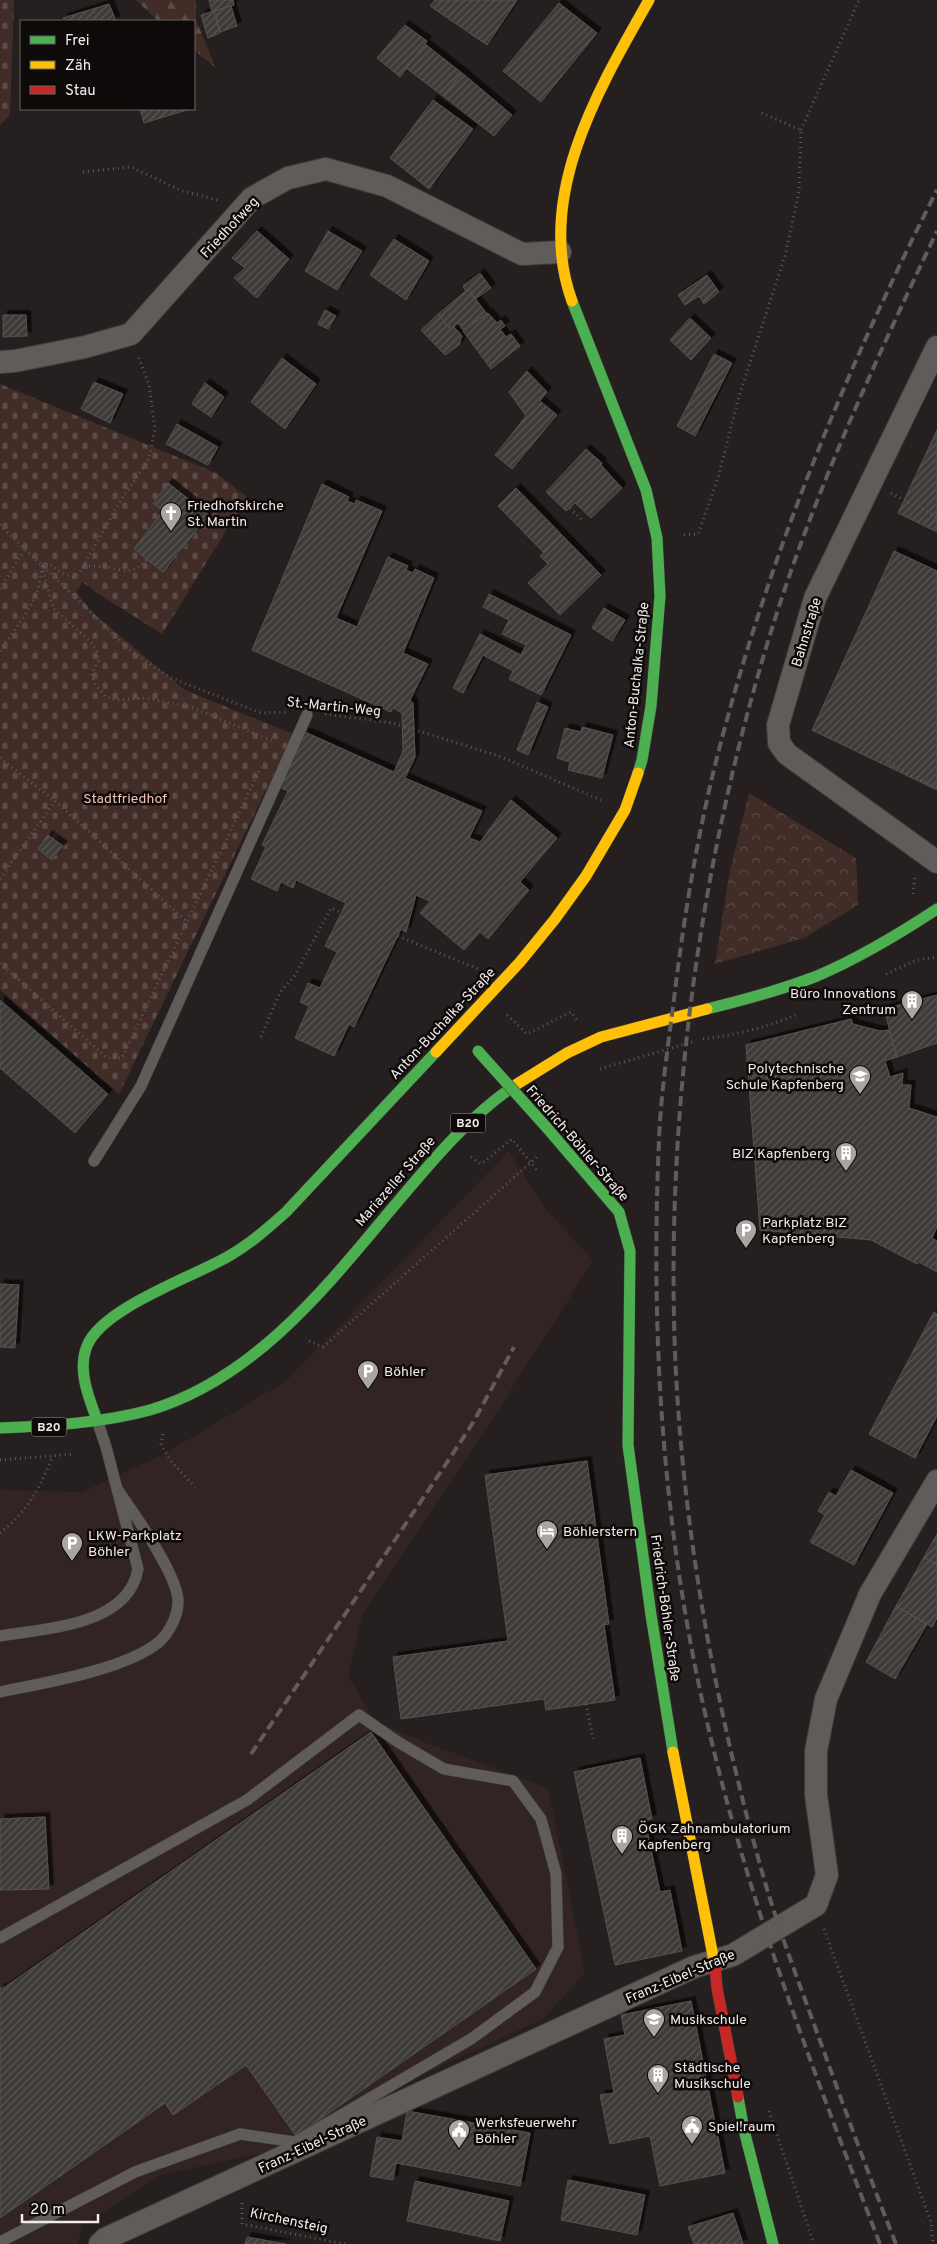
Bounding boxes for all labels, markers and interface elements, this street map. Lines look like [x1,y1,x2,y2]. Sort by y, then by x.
legend [20,20,195,110]
text: Frei [65,32,90,51]
text: Zäh [65,57,91,76]
text: Stau [65,82,96,101]
street label: Friedhofweg [197,194,263,262]
place label: Friedhofskirche St. Martin [187,498,284,531]
church icon: Friedhofskirche St. Martin [159,501,183,532]
street label: Bahnstraße [789,596,826,669]
street label: Anton-Buchalka-Straße [621,601,654,749]
street label: St.-Martin-Weg [286,694,382,721]
park label: Stadtfriedhof [83,791,167,808]
street label: Anton-Buchalka-Straße [387,964,499,1084]
place label: Büro Innovations Zentrum [790,986,896,1019]
building icon: Büro Innovations Zentrum [900,989,924,1020]
place label: Polytechnische Schule Kapfenberg [726,1061,844,1094]
school or university icon: Polytechnische Schule Kapfenberg [848,1064,872,1095]
street label: Friedrich-Böhler-Straße [522,1082,632,1205]
road number: B20 [450,1114,486,1132]
street label: Mariazeller Straße [352,1134,440,1230]
building icon: BIZ Kapfenberg [834,1141,858,1172]
place label: BIZ Kapfenberg [732,1146,830,1163]
place label: Parkplatz BIZ Kapfenberg [762,1215,847,1248]
parking icon: Parkplatz BIZ Kapfenberg [734,1218,758,1249]
parking icon: Böhler [356,1359,380,1390]
place label: Böhler [384,1364,426,1381]
road number: B20 [32,1418,66,1436]
hotel icon: Böhlerstern [535,1519,559,1550]
place label: Böhlerstern [563,1524,637,1541]
place label: LKW-Parkplatz Böhler [88,1528,182,1561]
parking icon: LKW-Parkplatz Böhler [60,1531,84,1562]
street label: Friedrich-Böhler-Straße [646,1534,683,1683]
place label: ÖGK Zahnambulatorium Kapfenberg [638,1820,791,1854]
building icon: ÖGK Zahnambulatorium Kapfenberg [610,1824,634,1855]
street label: Franz-Eibel-Straße [623,1947,738,2008]
school or university icon: Musikschule [642,2007,666,2038]
place label: Musikschule [670,2012,747,2029]
place label: Städtische Musikschule [674,2060,751,2093]
building icon: Städtische Musikschule [646,2063,670,2094]
street label: Franz-Eibel-Straße [256,2113,369,2178]
public building icon: Spiel!raum [680,2114,704,2145]
place label: Werksfeuerwehr Böhler [475,2115,577,2148]
public building icon: Werksfeuerwehr Böhler [447,2118,471,2149]
place label: Spiel!raum [708,2119,775,2136]
scale bar [22,2192,99,2224]
text: 20 m [30,2201,65,2220]
street label: Kirchensteig [248,2205,329,2238]

